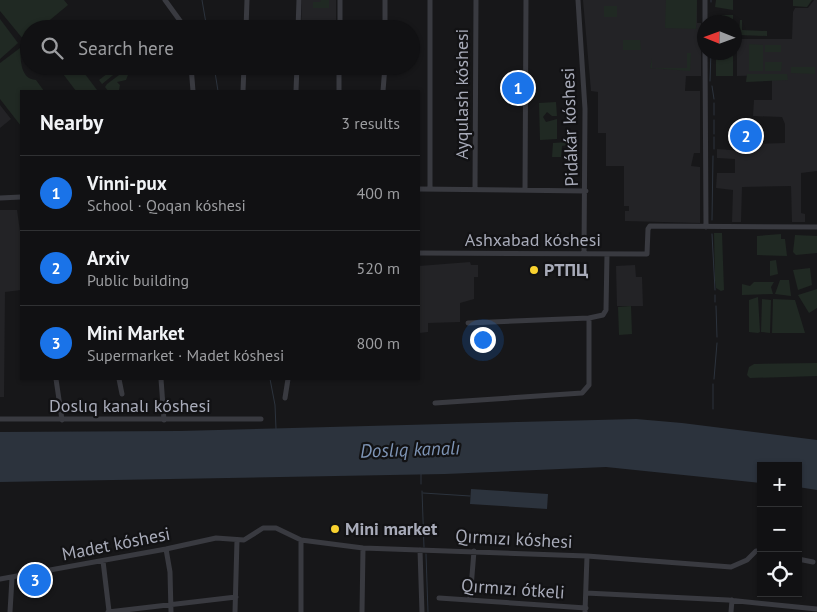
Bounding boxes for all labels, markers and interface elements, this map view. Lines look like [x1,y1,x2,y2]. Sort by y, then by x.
north arrow [697,15,742,60]
search box [20,20,420,75]
street label: Ayqulash kóshesi [450,29,473,159]
icon: search [38,34,66,62]
text: Search here [78,36,174,60]
street label: Pidákár kóshesi [556,67,583,187]
pin: 1 [502,69,534,107]
text: Nearby [40,109,103,136]
text: 3 results [341,113,400,133]
pin: 2 [730,117,762,155]
text: Vinni-pux [87,171,167,195]
text: 1 [51,183,61,203]
text: 400 m [357,183,400,203]
text: School · Qoqan kóshesi [87,195,246,215]
street label: Ashxabad kóshesi [465,228,601,251]
text: Arxiv [87,246,129,270]
text: 2 [51,258,61,278]
text: 520 m [357,258,400,278]
place label: РТПЦ [544,258,588,281]
marker: РТПЦ [528,264,540,276]
text: Public building [87,270,189,290]
text: Mini Market [87,321,184,345]
your location [470,327,496,353]
text: 3 [51,333,61,353]
text: 800 m [357,333,400,353]
text: Supermarket · Madet kóshesi [87,345,284,365]
street label: Doslıq kanalı kóshesi [49,394,211,417]
water label: Doslıq kanalı [360,435,460,463]
map controls [757,462,802,597]
button: + [757,462,802,507]
button: − [757,507,802,552]
place label: Mini market [345,517,438,540]
street label: Madet kóshesi [60,522,172,565]
marker: Mini market [329,523,341,535]
street label: Qırmızı kóshesi [455,524,573,553]
button: locate [757,552,802,597]
pin: 3 [19,561,51,599]
street label: Qırmızı ótkeli [460,573,566,604]

